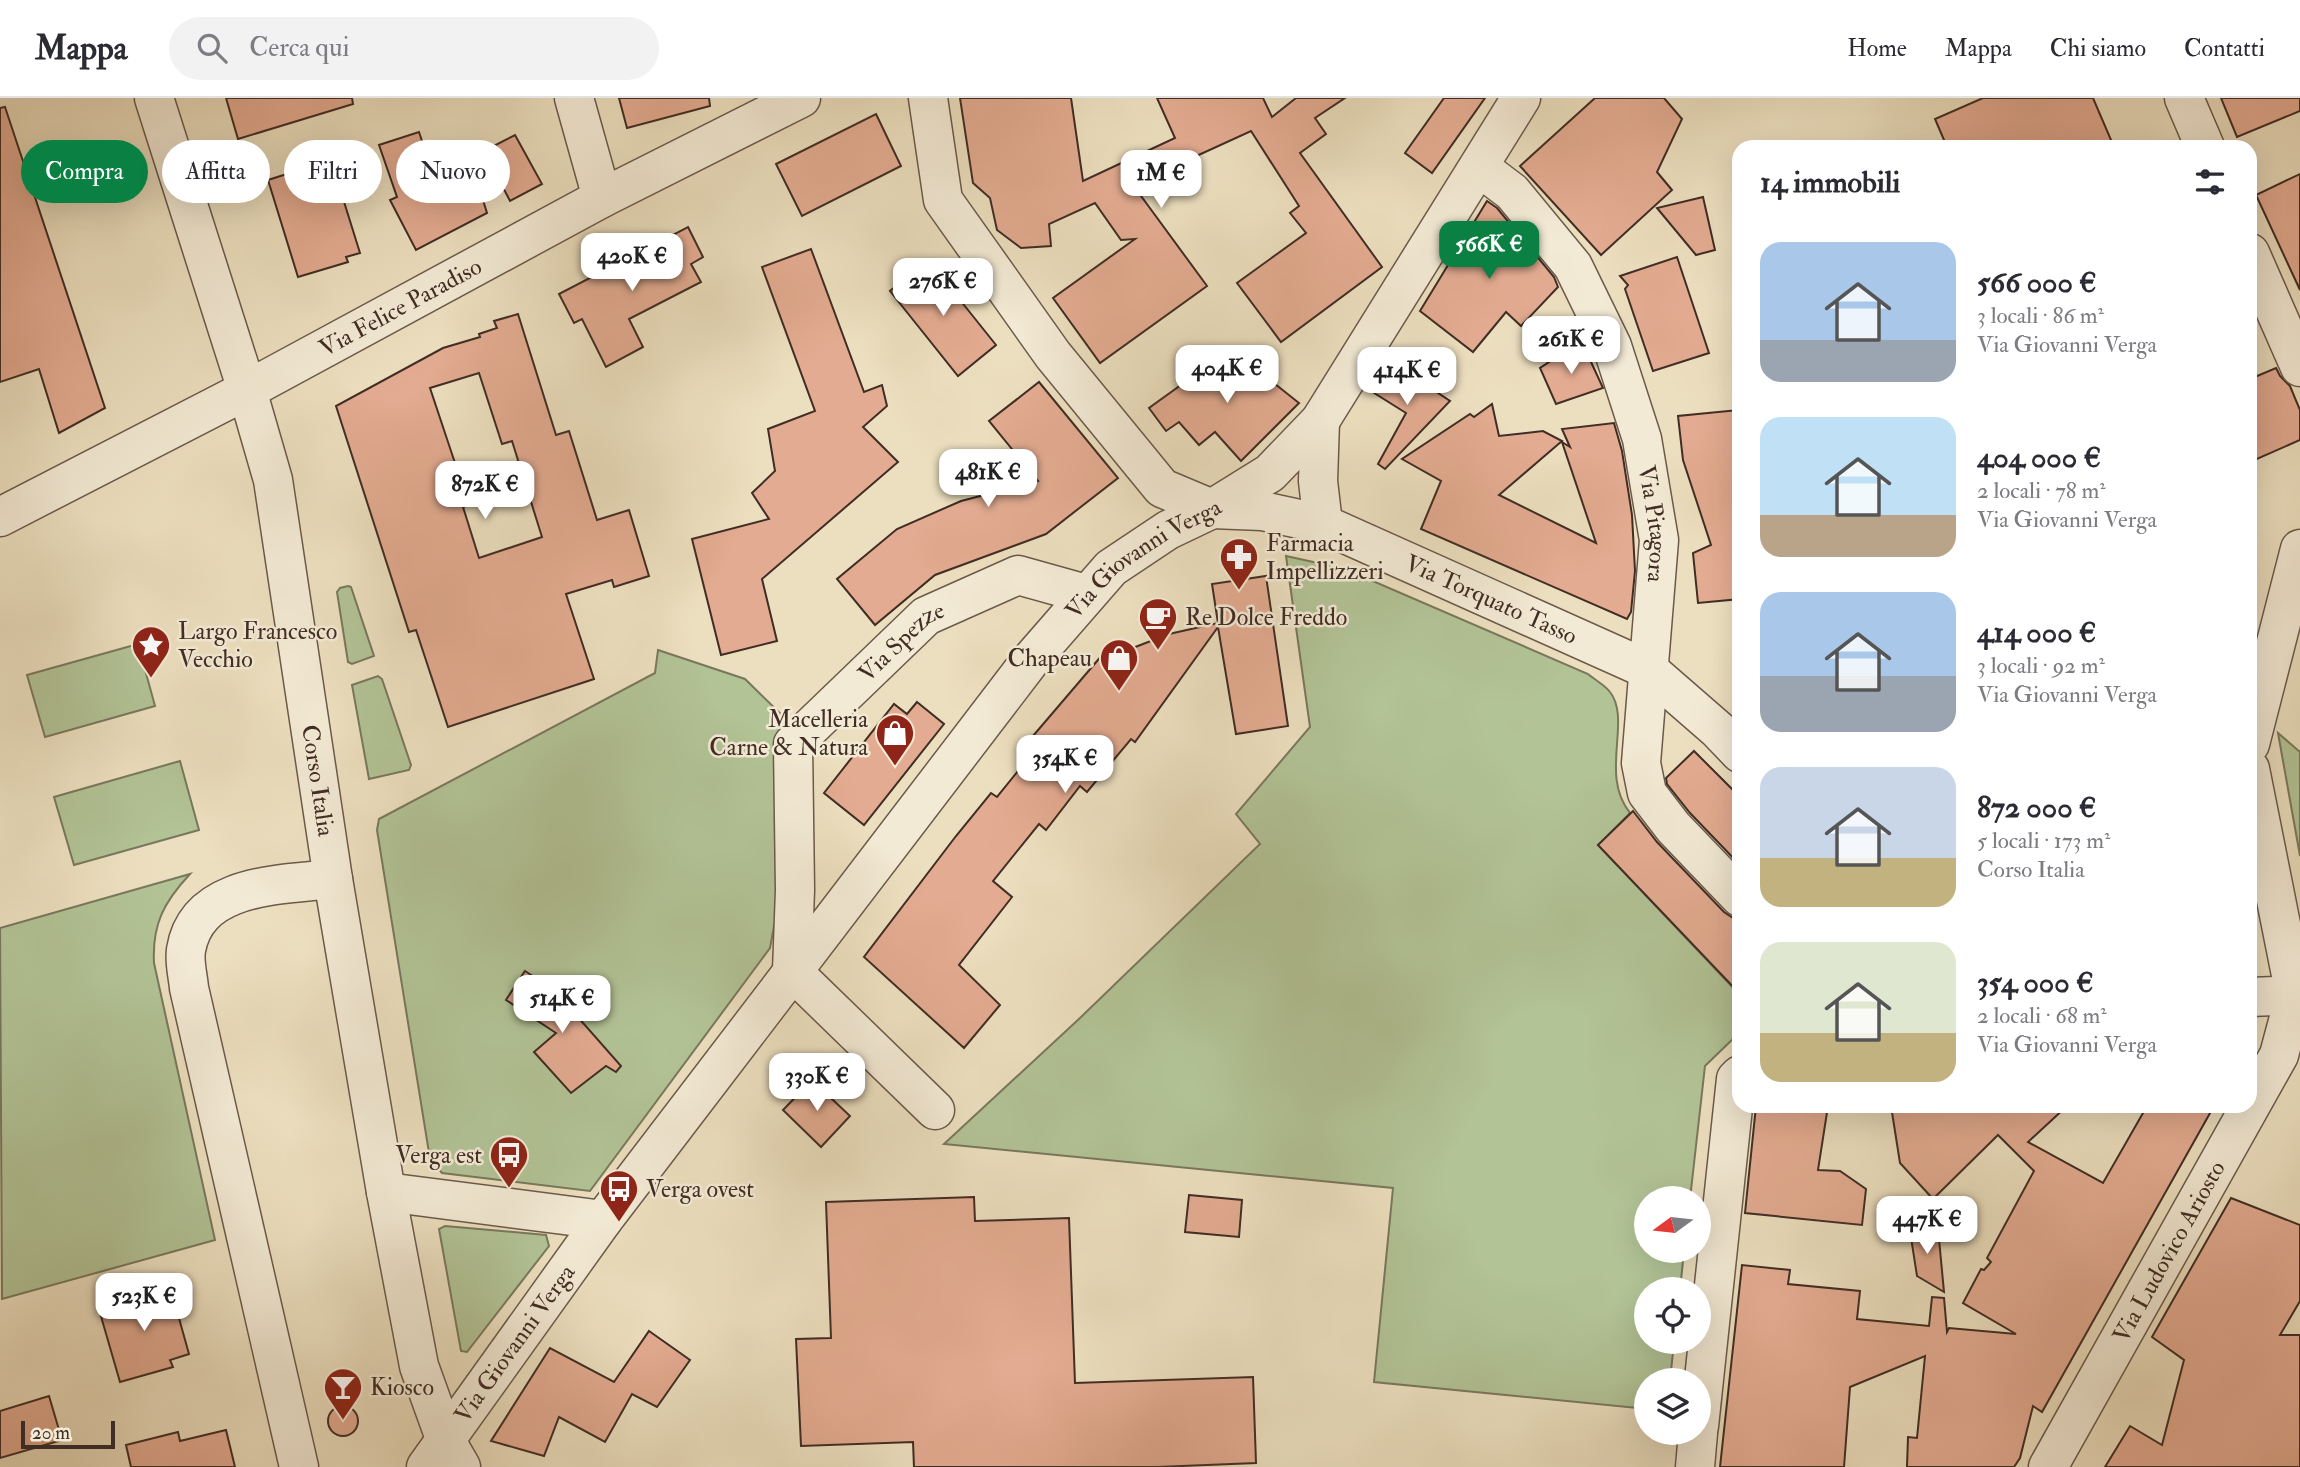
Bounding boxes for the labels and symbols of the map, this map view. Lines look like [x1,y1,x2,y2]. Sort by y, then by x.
pin: 1M € [1120,150,1202,210]
pin: 566K € [1432,222,1546,281]
pin: 420K € [575,234,689,293]
street label: Via Felice Paradiso [314,251,487,364]
pin: 276K € [886,258,1000,318]
pin: 261K € [1514,316,1628,376]
pin: 404K € [1170,345,1284,405]
pin: 414K € [1350,348,1464,407]
pin: 481K € [931,450,1045,509]
pin: 872K € [428,462,542,521]
street label: Via Pitagora [1631,463,1675,585]
street label: Via Giovanni Verga [1058,491,1228,625]
place label: Farmacia Impellizzeri [1266,528,1384,587]
pharmacy icon: Farmacia Impellizzeri [1218,536,1260,591]
street label: Via Torquato Tasso [1400,547,1582,651]
street label: Via Spezze [851,594,949,689]
cafe icon: Re Dolce Freddo [1137,596,1179,651]
place label: Re Dolce Freddo [1185,602,1347,633]
place label: Largo Francesco Vecchio [178,616,337,675]
place icon: Largo Francesco Vecchio [130,624,172,679]
shop icon: Chapeau [1098,637,1140,692]
place label: Chapeau [1008,643,1092,674]
place label: Macelleria Carne & Natura [709,704,869,763]
shop icon: Macelleria Carne & Natura [874,712,916,767]
street label: Corso Italia [295,723,342,839]
pin: 354K € [1008,736,1122,795]
pin: 514K € [505,976,619,1035]
pin: 330K € [760,1054,874,1113]
bus stop icon: Verga est [488,1134,530,1189]
place label: Verga est [395,1140,482,1171]
street label: Via Ludovico Ariosto [2105,1155,2232,1348]
bus stop icon: Verga ovest [598,1168,640,1223]
place label: Verga ovest [646,1174,754,1205]
north arrow [1634,1186,1712,1264]
pin: 447K € [1870,1196,1984,1256]
street label: Via Giovanni Verga [447,1257,583,1429]
pin: 523K € [87,1274,201,1333]
bar icon: Kiosco [322,1366,364,1421]
place label: Kiosco [370,1372,434,1403]
scale bar [21,1418,116,1450]

